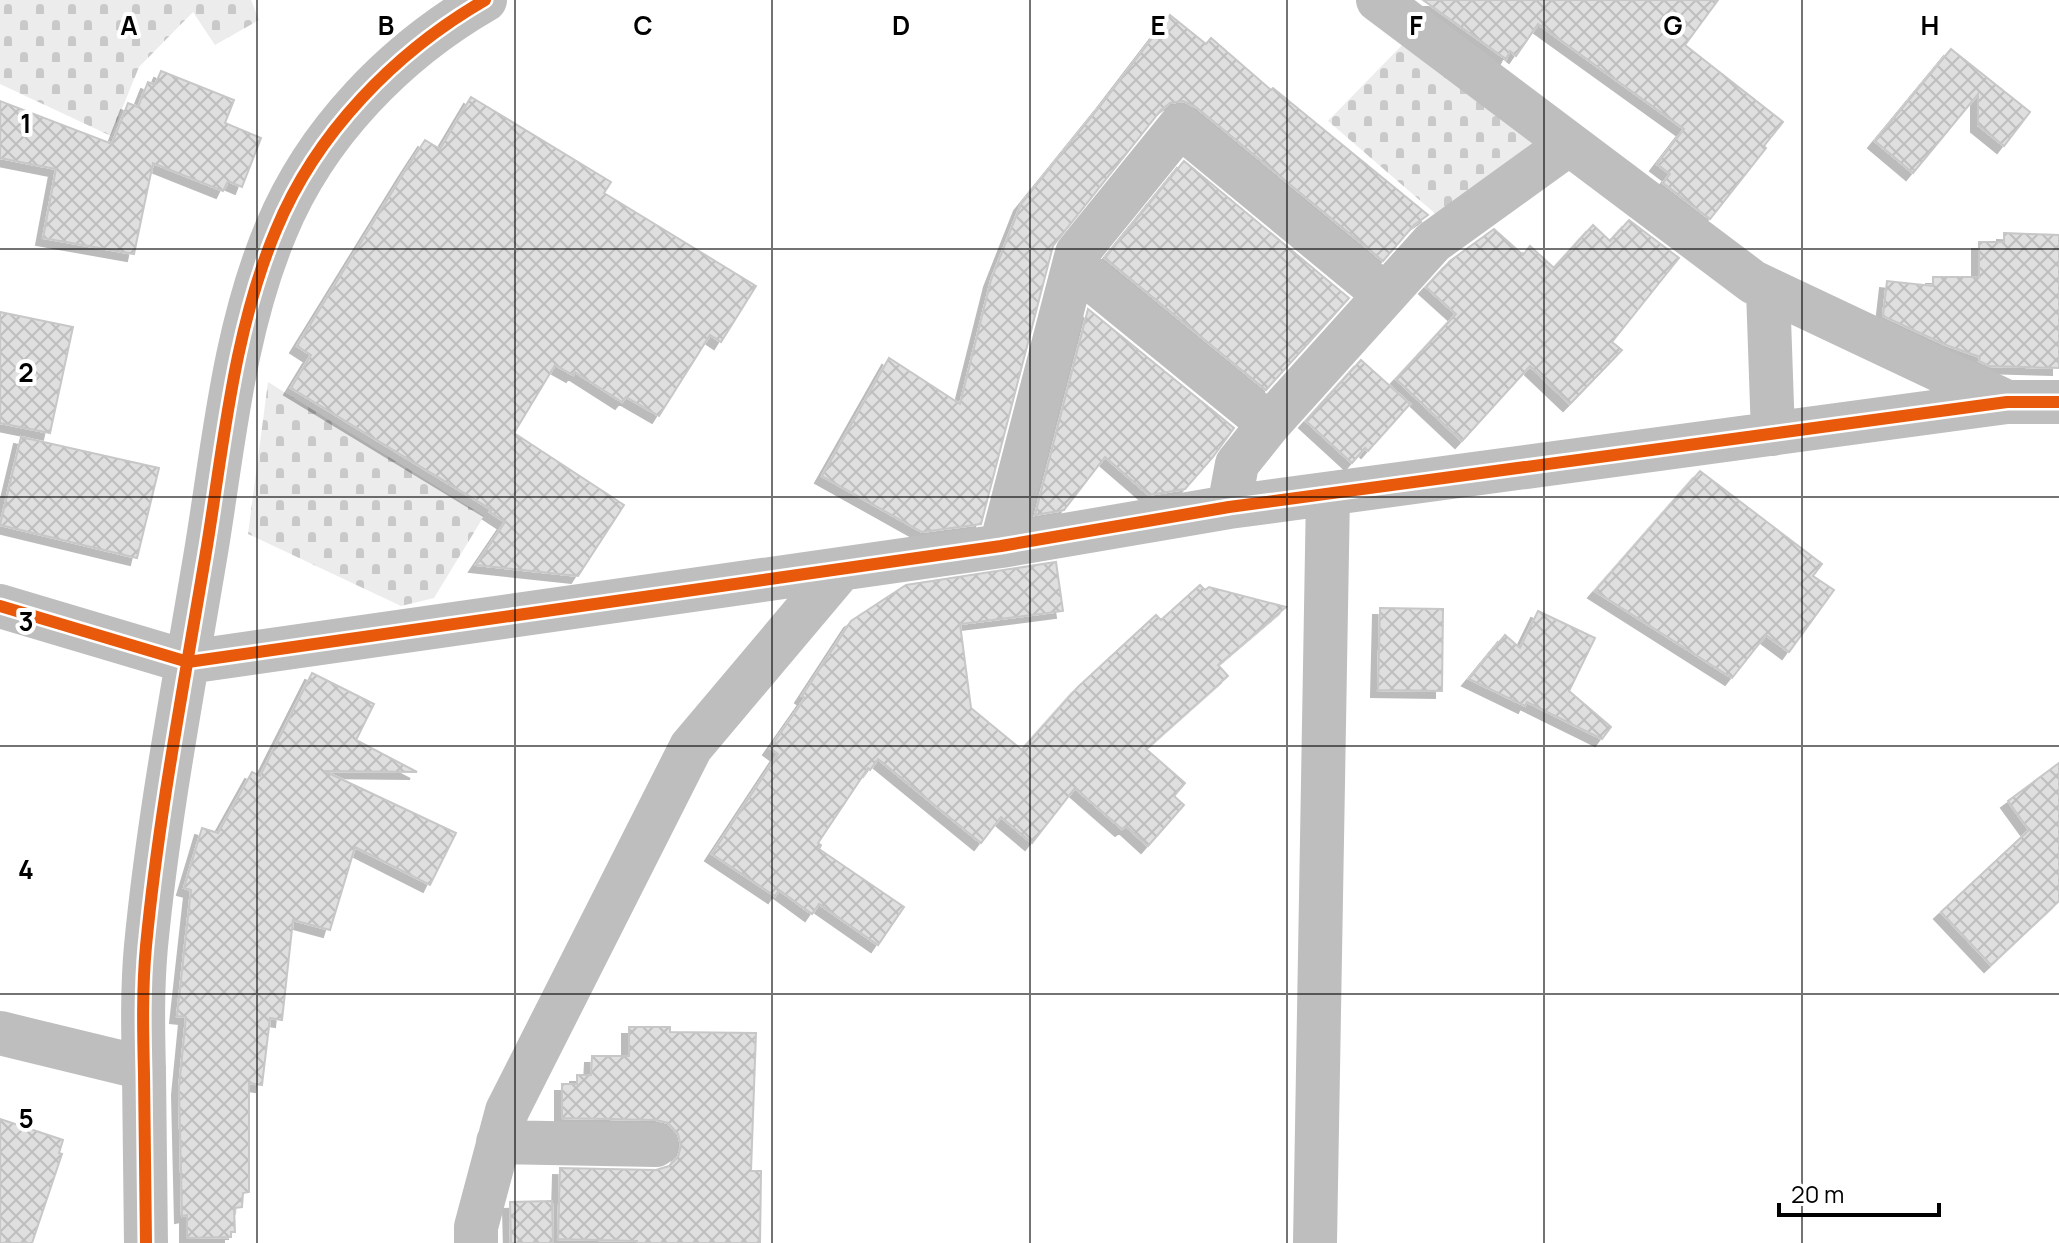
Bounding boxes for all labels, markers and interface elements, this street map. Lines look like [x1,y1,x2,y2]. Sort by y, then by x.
text: A [120,7,138,43]
text: B [378,7,394,43]
text: C [633,7,653,43]
text: D [892,7,910,43]
text: E [1150,7,1166,43]
text: F [1409,7,1423,43]
text: G [1663,7,1683,43]
text: H [1921,7,1939,43]
text: 1 [20,105,32,141]
text: 2 [18,354,34,390]
text: 3 [18,603,34,639]
text: 4 [18,851,34,887]
text: 5 [18,1100,34,1136]
scale bar [1779,1167,1939,1217]
text: 20 m [1791,1177,1844,1210]

